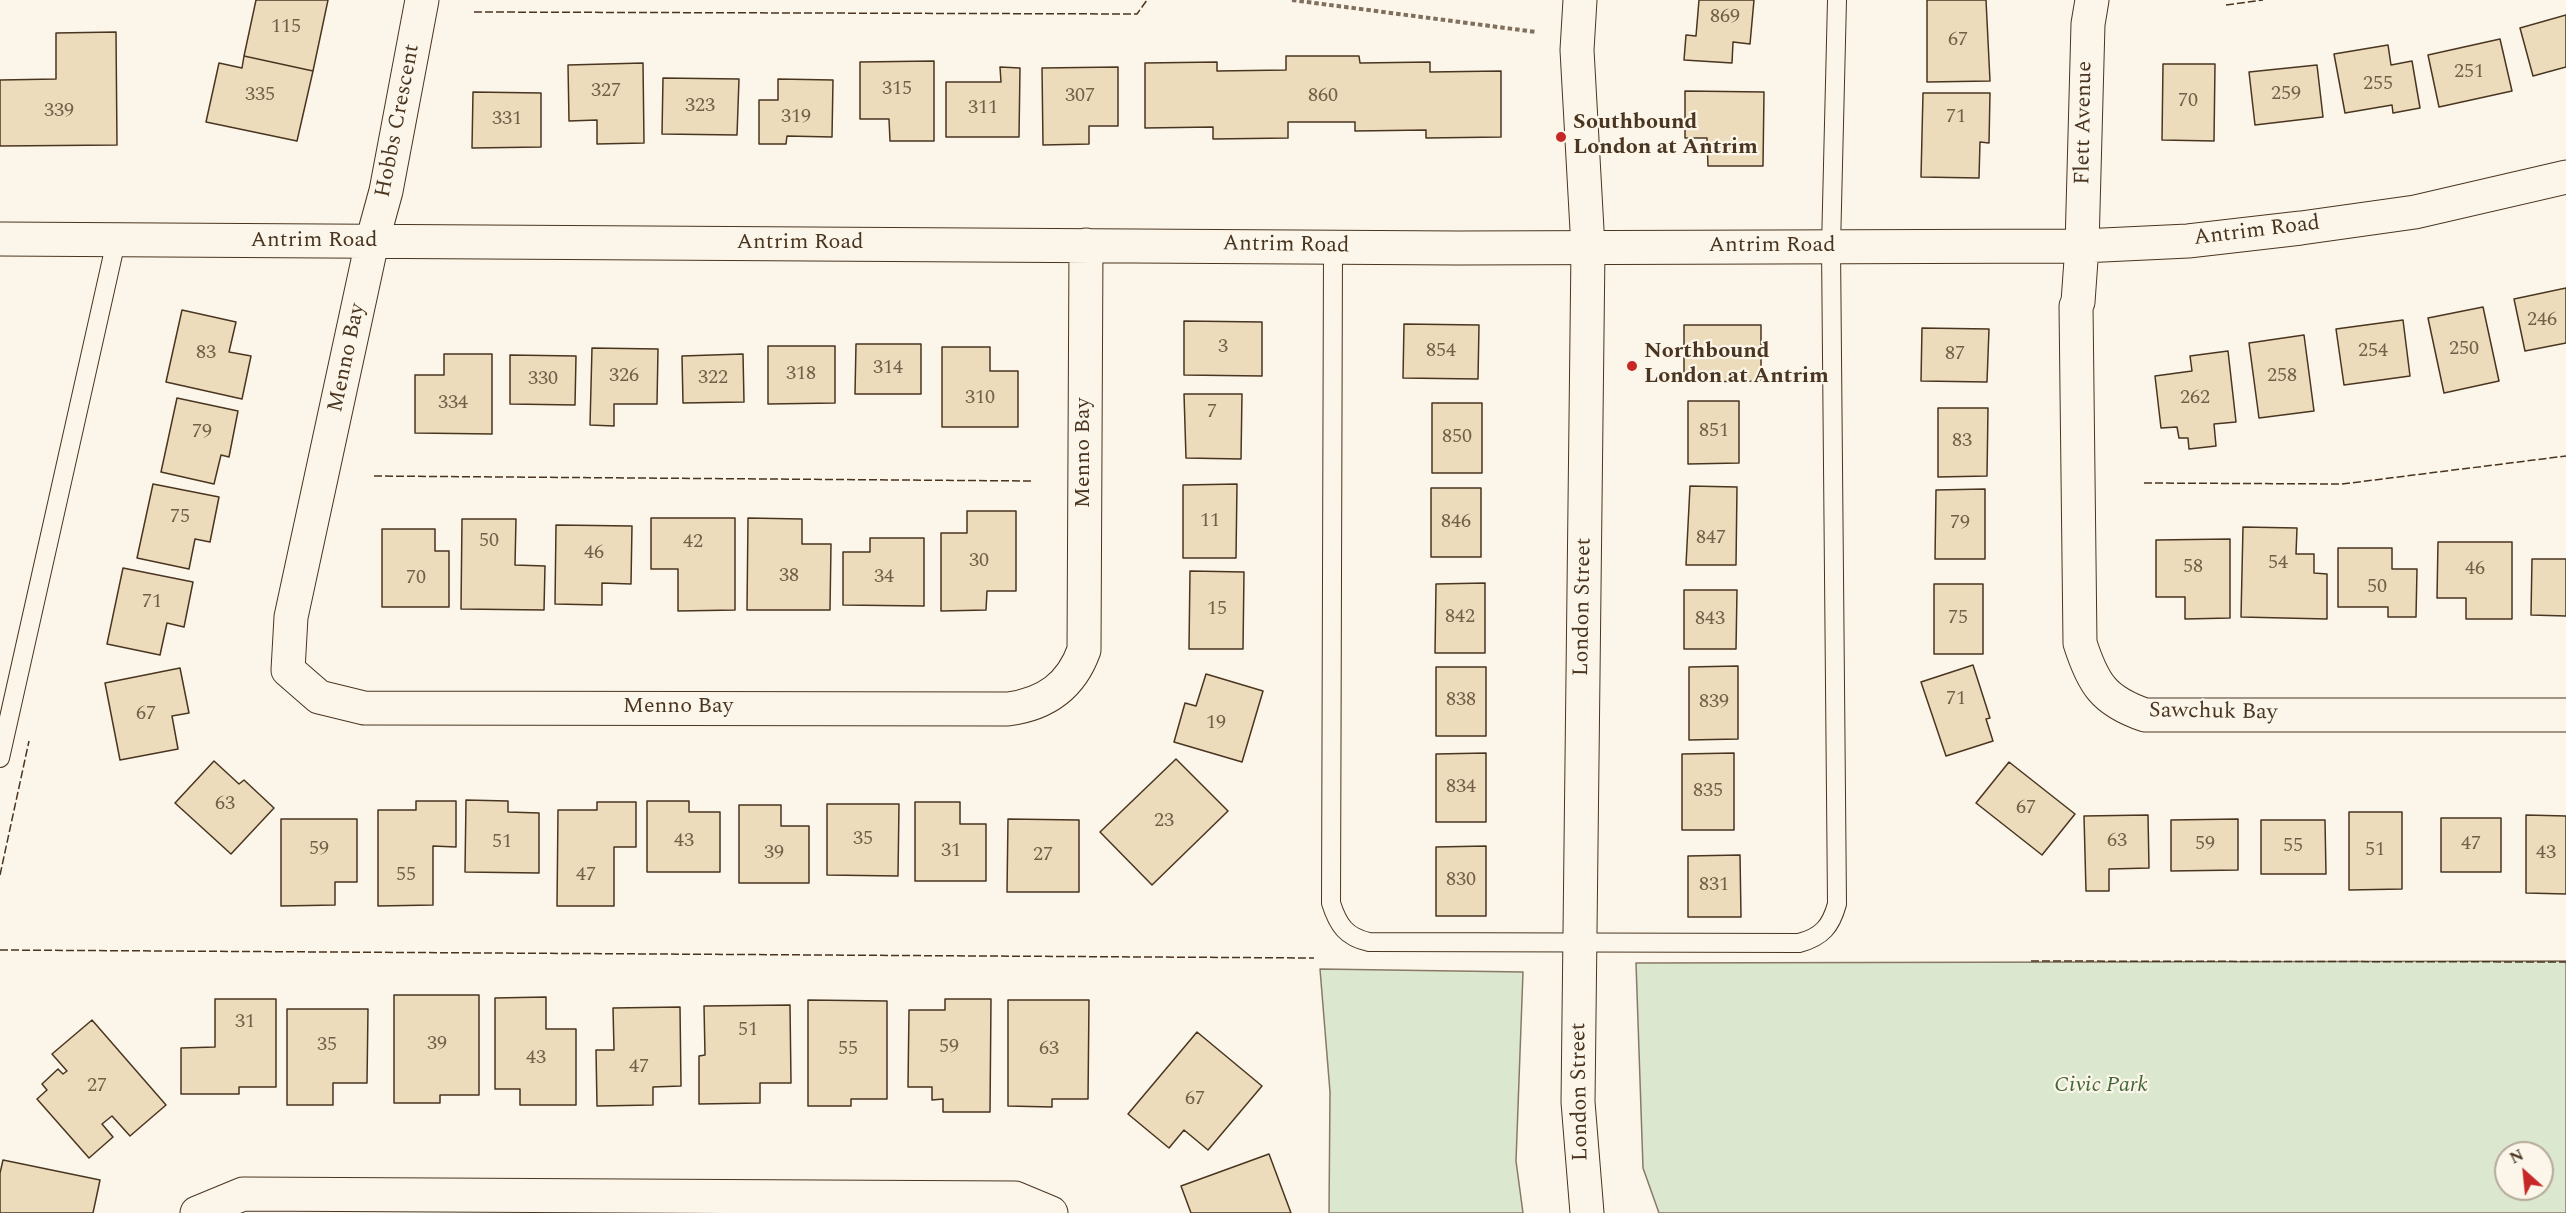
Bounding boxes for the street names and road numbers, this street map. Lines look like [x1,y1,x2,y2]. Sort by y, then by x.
street label: Hobbs Crescent [371,42,427,200]
street label: Flett Avenue [2071,61,2099,185]
street label: Antrim Road [2192,211,2322,253]
street label: Antrim Road [251,229,377,255]
street label: Antrim Road [737,231,863,257]
street label: Antrim Road [1222,232,1350,260]
street label: Antrim Road [1709,234,1835,260]
street label: Menno Bay [324,301,372,415]
street label: Menno Bay [1072,398,1098,508]
street label: London Street [1570,537,1598,677]
street label: Menno Bay [623,695,733,721]
street label: Sawchuk Bay [2148,699,2278,727]
street label: London Street [1567,1022,1595,1162]

